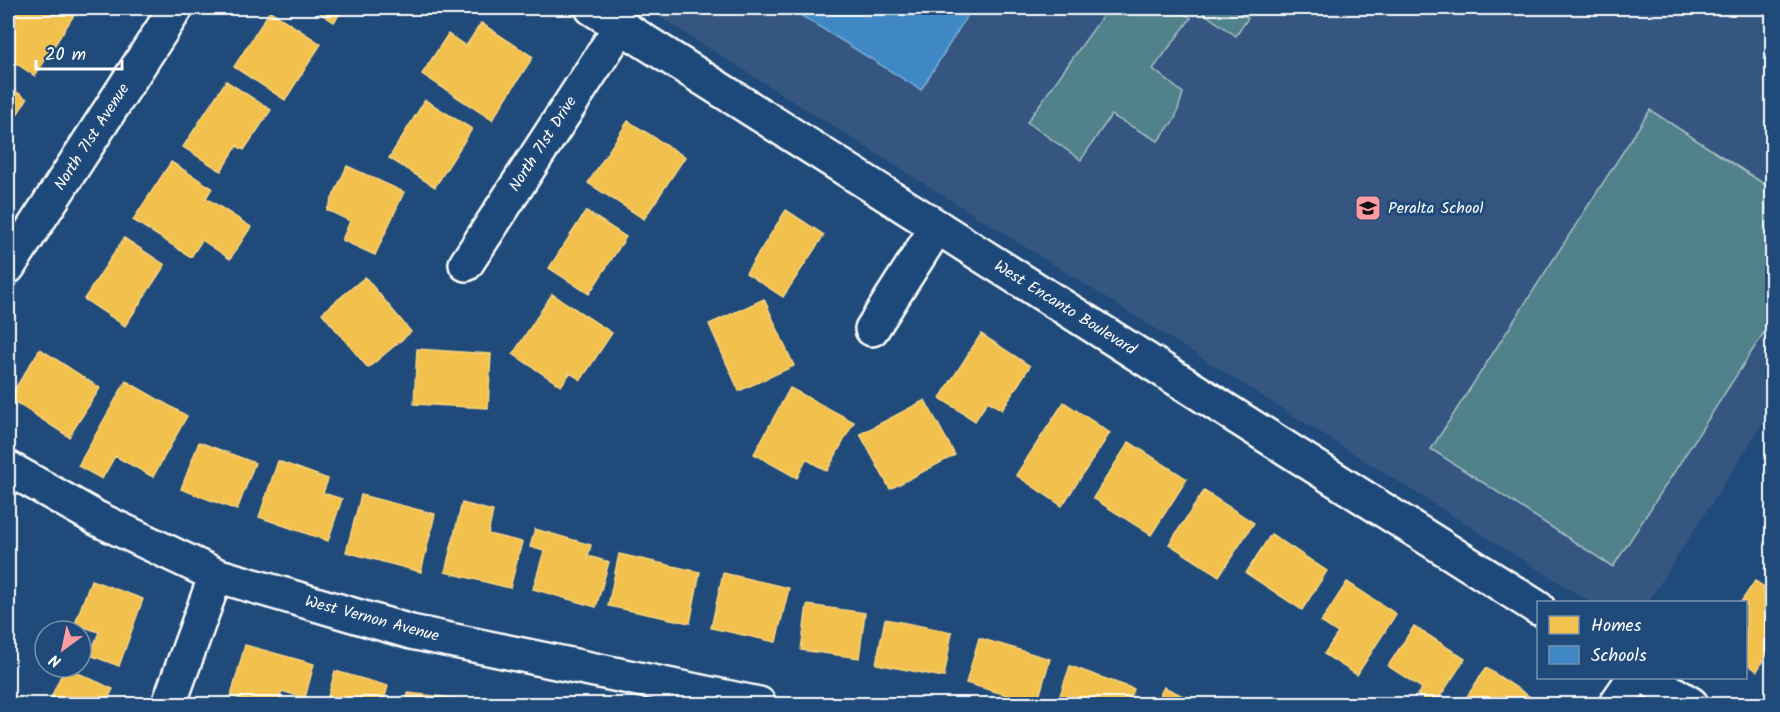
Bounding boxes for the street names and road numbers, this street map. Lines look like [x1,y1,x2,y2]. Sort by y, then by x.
street label: North 71st Avenue [48,78,136,196]
street label: North 71st Drive [503,91,583,197]
street label: West Encanto Boulevard [989,254,1142,363]
street label: West Vernon Avenue [302,589,442,649]

